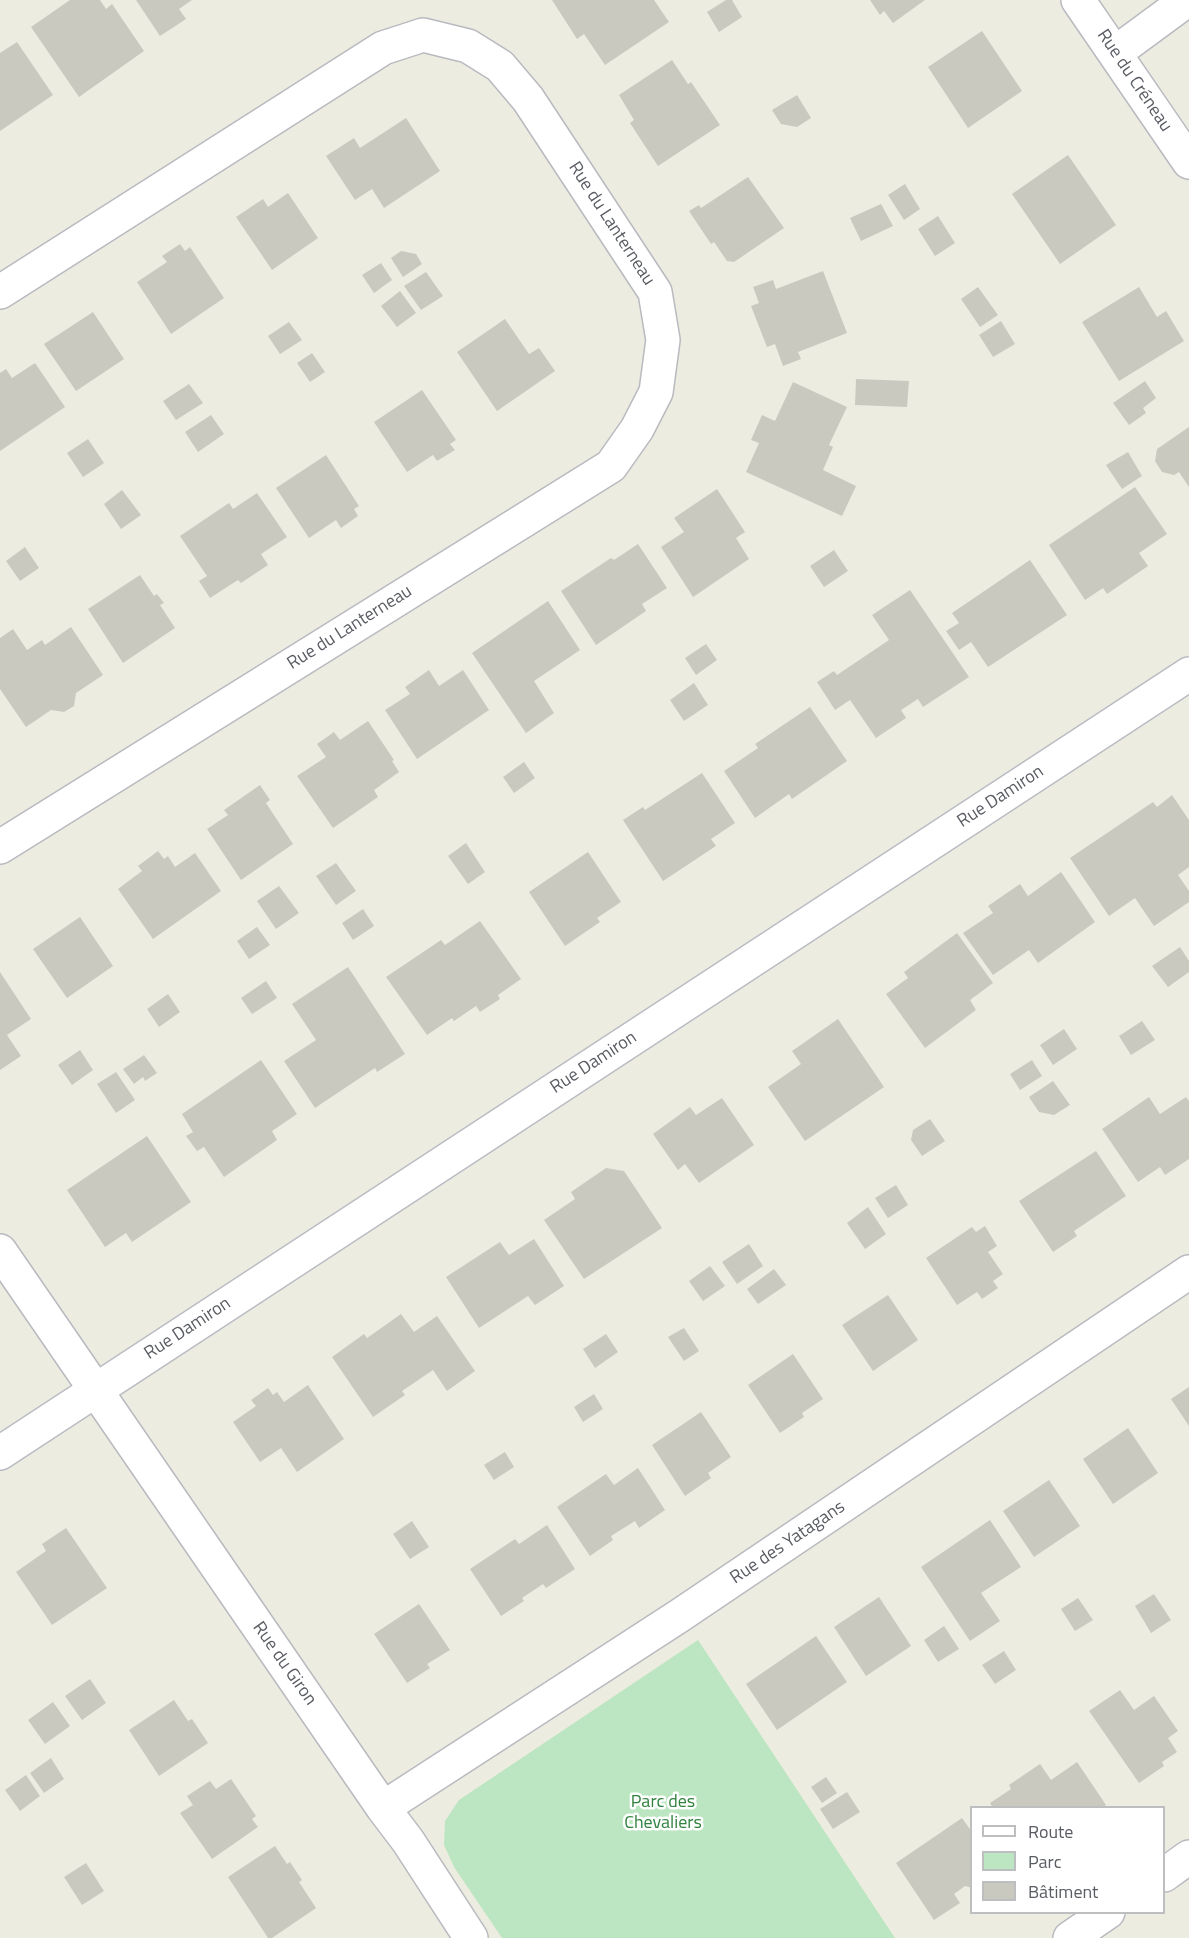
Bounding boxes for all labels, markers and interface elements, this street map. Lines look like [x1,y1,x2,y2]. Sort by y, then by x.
street label: Rue du Créneau [1092,26,1176,136]
street label: Rue du Lanterneau [563,158,659,290]
street label: Rue du Lanterneau [284,581,416,675]
street label: Rue Damiron [954,761,1048,833]
street label: Rue Damiron [547,1027,641,1099]
street label: Rue Damiron [141,1293,235,1365]
street label: Rue des Yatagans [727,1497,849,1589]
street label: Rue du Giron [247,1618,321,1710]
park label: Parc des Chevaliers [624,1792,702,1834]
legend [970,1806,1165,1914]
text: Route [1028,1818,1073,1845]
text: Parc [1028,1848,1062,1875]
text: Bâtiment [1028,1878,1098,1905]

